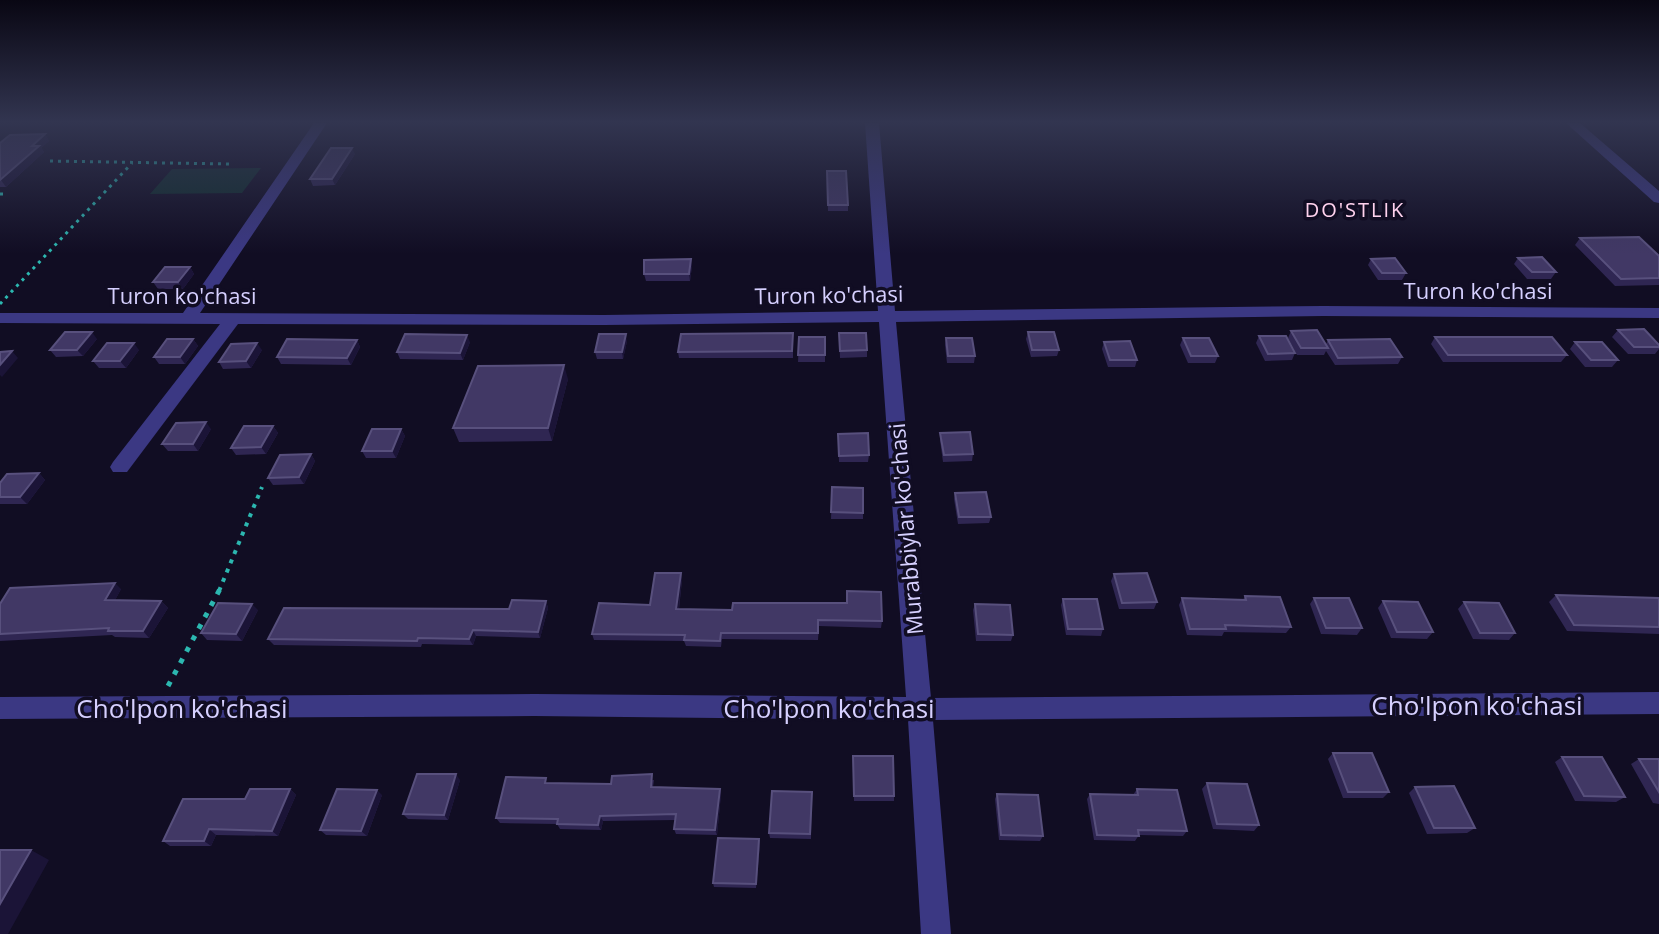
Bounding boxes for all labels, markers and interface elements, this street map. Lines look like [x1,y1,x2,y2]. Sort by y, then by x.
district label: DO'STLIK [1305,196,1405,223]
street label: Turon ko'chasi [1404,275,1552,305]
street label: Turon ko'chasi [754,278,904,310]
street label: Turon ko'chasi [108,280,256,310]
street label: Murabbiylar ko'chasi [881,422,929,636]
street label: Cho'lpon ko'chasi [1371,687,1583,723]
street label: Cho'lpon ko'chasi [76,690,288,726]
street label: Cho'lpon ko'chasi [723,690,935,726]

